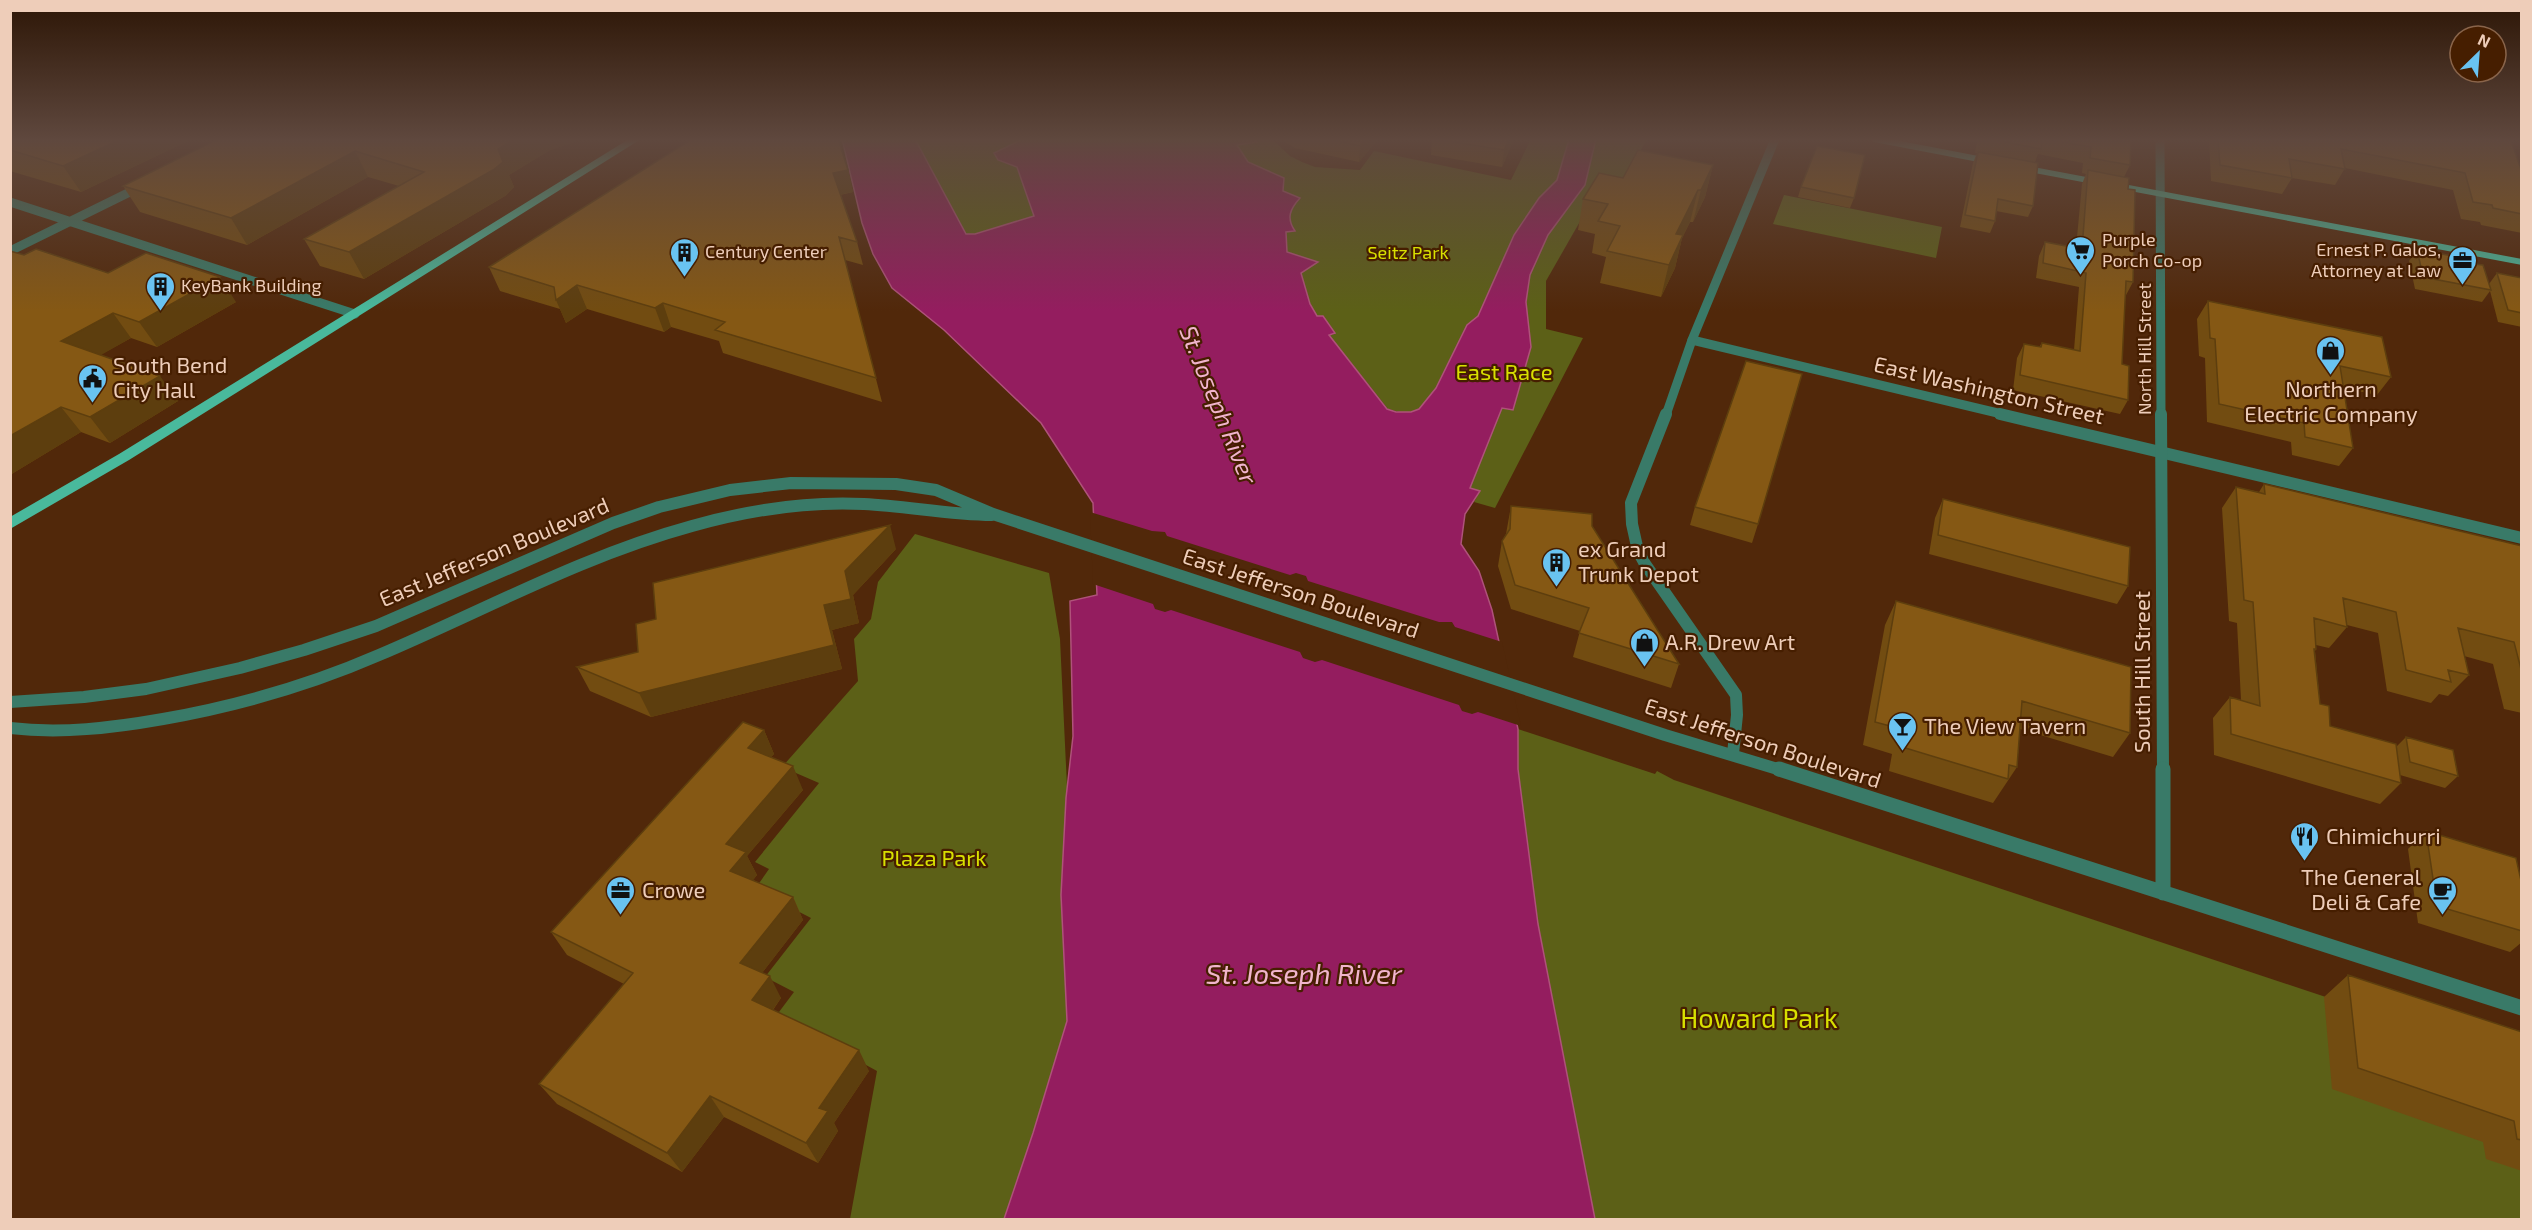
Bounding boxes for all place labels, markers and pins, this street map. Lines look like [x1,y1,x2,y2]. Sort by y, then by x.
place label: Purple Porch Co-op [2102,228,2202,271]
supermarket icon: Purple Porch Co-op [2065,234,2097,276]
building icon: Century Center [668,236,700,278]
place label: Ernest P. Galos, Attorney at Law [2311,238,2441,281]
place label: Century Center [705,240,827,262]
office icon: Ernest P. Galos, Attorney at Law [2446,244,2478,286]
building icon: KeyBank Building [144,270,176,312]
place label: KeyBank Building [181,274,322,296]
shop icon: Northern Electric Company [2315,334,2347,376]
place label: South Bend City Hall [113,351,227,402]
public building icon: South Bend City Hall [76,362,108,404]
place label: Northern Electric Company [2244,375,2418,426]
place label: ex Grand Trunk Depot [1578,535,1699,586]
building icon: ex Grand Trunk Depot [1541,546,1573,588]
shop icon: A.R. Drew Art [1628,626,1660,668]
place label: A.R. Drew Art [1665,628,1795,654]
bar icon: The View Tavern [1887,710,1919,752]
place label: The View Tavern [1924,712,2086,738]
restaurant icon: Chimichurri [2289,820,2321,862]
place label: Chimichurri [2326,822,2441,848]
place label: The General Deli & Cafe [2301,863,2421,914]
office icon: Crowe [605,874,637,916]
cafe icon: The General Deli & Cafe [2426,874,2458,916]
place label: Crowe [642,876,705,902]

